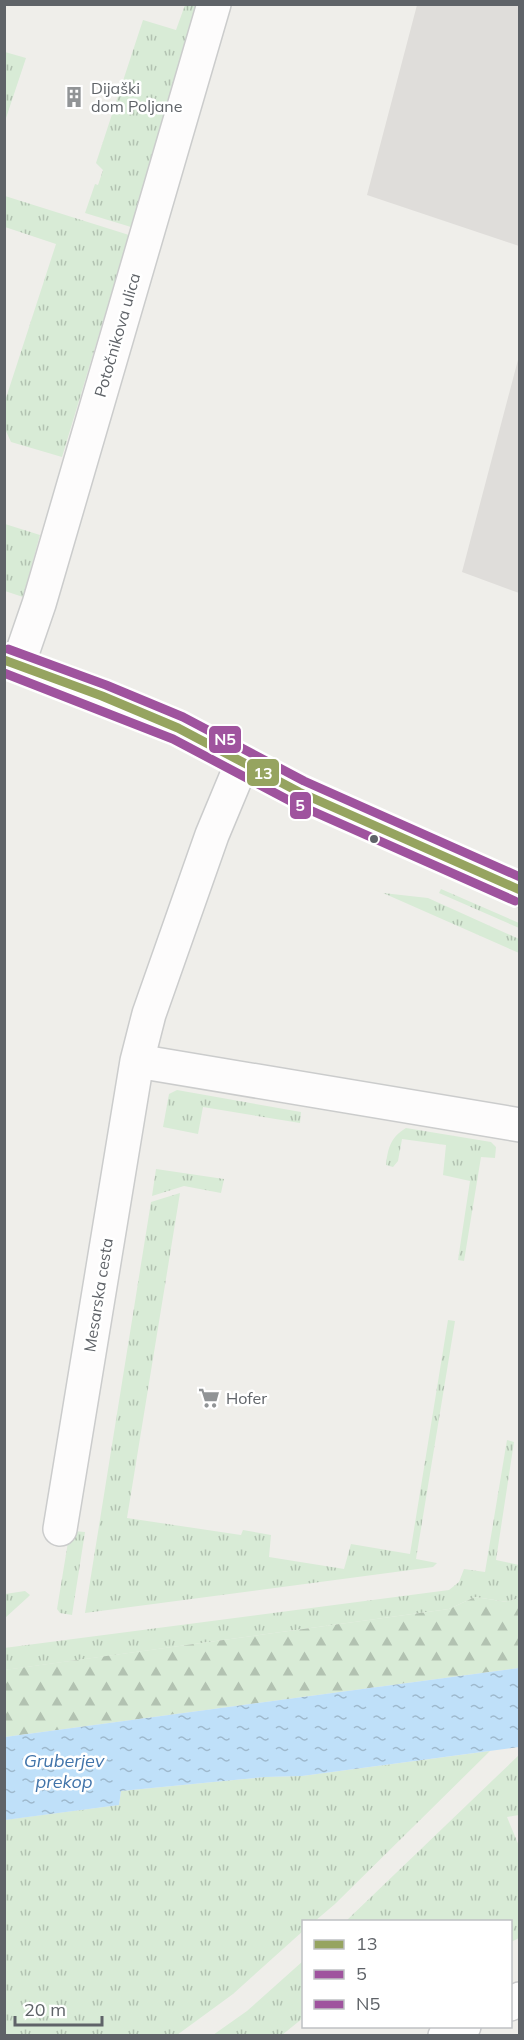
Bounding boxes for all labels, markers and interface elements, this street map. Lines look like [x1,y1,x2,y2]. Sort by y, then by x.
place label: Dijaški dom Poljane [91,78,182,116]
building icon: Dijaški dom Poljane [62,85,86,109]
street label: Potočnikova ulica [90,271,144,399]
line badge: N5 [208,725,242,754]
text: N5 [214,729,236,749]
line badge: 13 [246,758,280,787]
text: 13 [253,763,273,783]
line badge: 5 [289,791,312,820]
text: 5 [295,795,305,815]
unlabelled marker [368,833,380,845]
street label: Mesarska cesta [79,1237,117,1353]
supermarket icon: Hofer [197,1386,221,1410]
place label: Hofer [226,1388,267,1408]
water label: Gruberjev prekop [24,1749,106,1793]
legend [302,1920,512,2028]
text: 13 [356,1932,378,1955]
text: 5 [356,1962,367,1985]
scale bar [15,1989,102,2027]
text: N5 [356,1992,380,2015]
text: 20 m [24,1998,66,2021]

